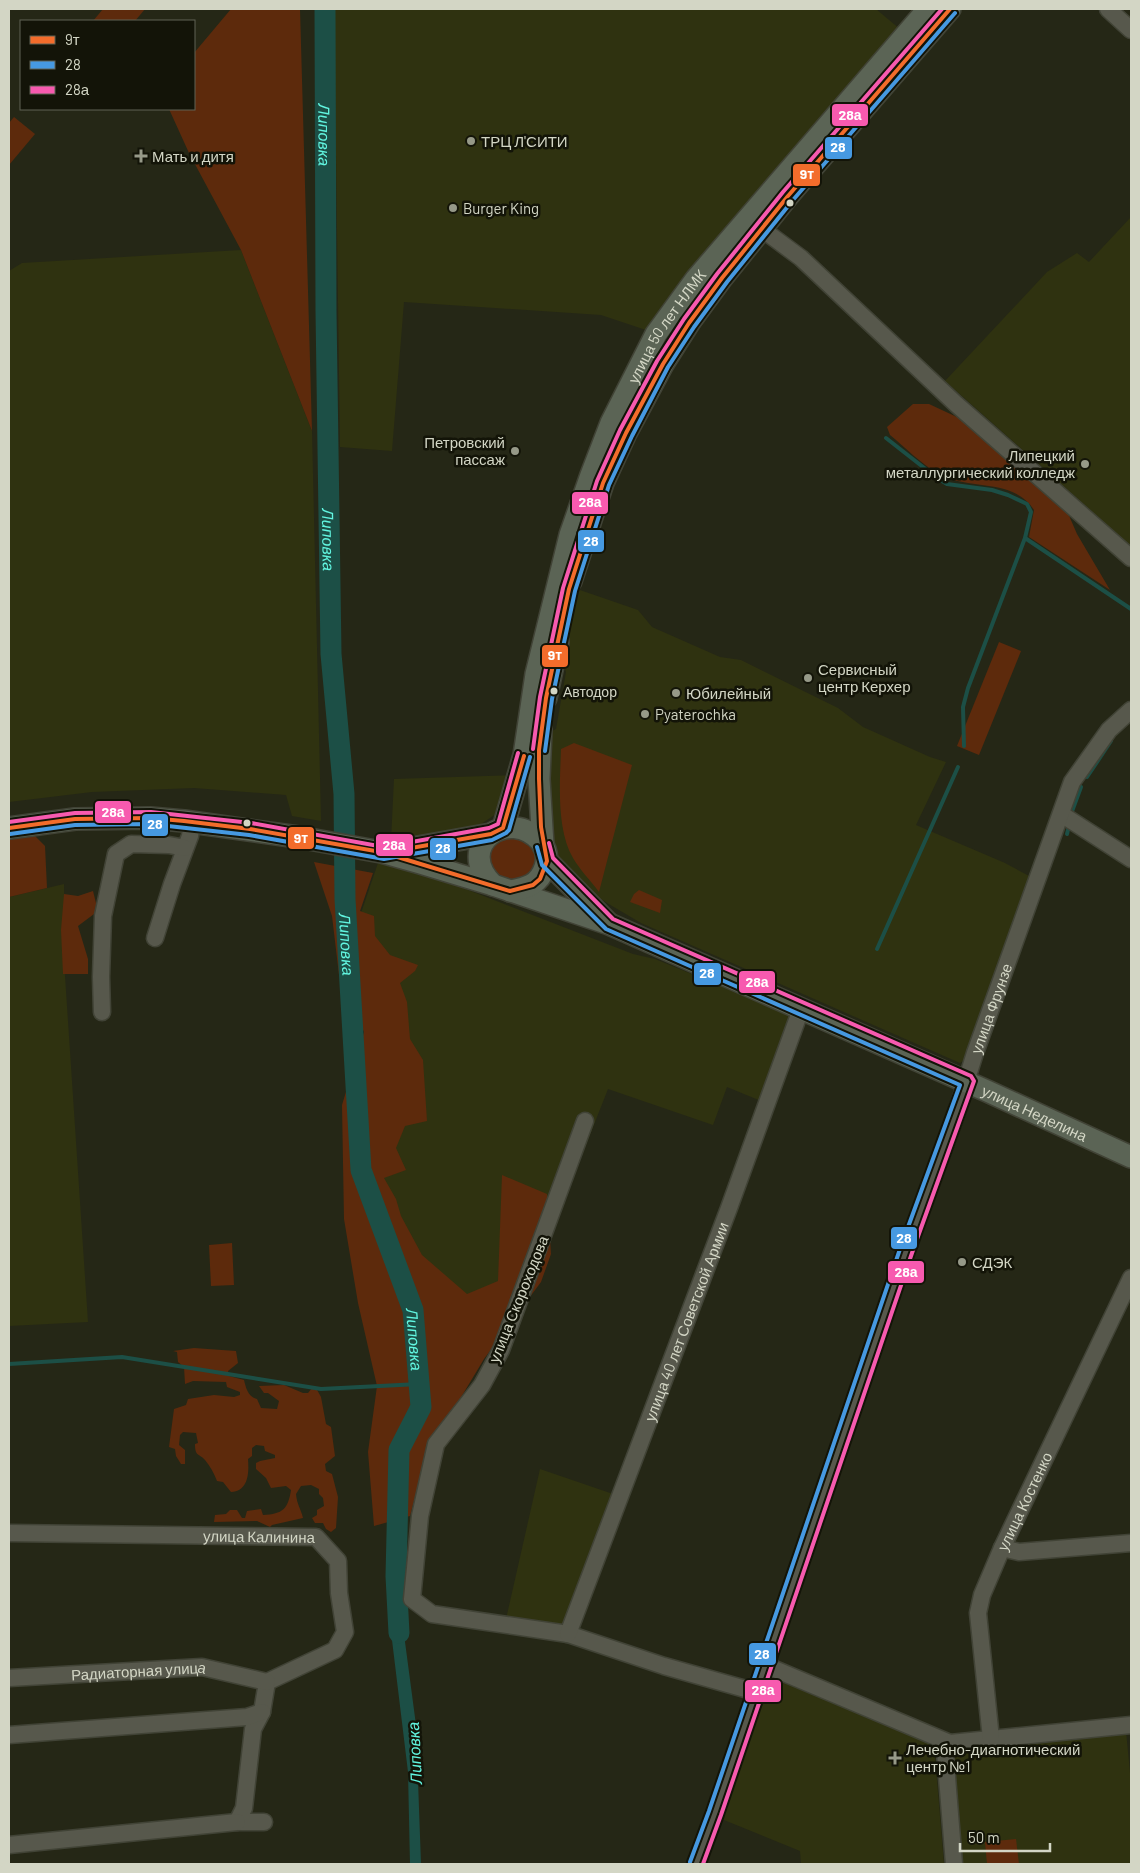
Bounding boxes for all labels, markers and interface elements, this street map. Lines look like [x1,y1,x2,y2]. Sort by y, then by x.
legend [20,20,195,110]
text: 9т [65,30,80,48]
text: 28 [65,55,81,73]
text: 28а [65,80,90,98]
water label: Липовка [316,103,335,166]
line badge: 28а [831,103,869,127]
text: 28а [838,106,862,123]
place label: ТРЦ Л'СИТИ [481,132,568,150]
marker: ТРЦ Л'СИТИ [465,135,477,147]
line badge: 28 [824,136,853,160]
text: 28 [830,138,846,155]
place label: Мать и дитя [152,147,234,165]
marker: Мать и дитя [134,149,148,163]
line badge: 9т [792,163,821,187]
text: 9т [800,165,814,182]
unlabelled marker [785,198,795,208]
place label: Burger King [463,199,539,217]
marker: Burger King [447,202,459,214]
street label: улица 50 лет НЛМК [624,265,710,386]
place label: Петровский пассаж [424,433,505,468]
marker: Петровский пассаж [509,445,521,457]
place label: Липецкий металлургический колледж [886,446,1075,481]
marker: Липецкий металлургический колледж [1079,458,1091,470]
line badge: 28а [571,491,609,515]
text: 28а [578,493,602,510]
water label: Липовка [319,508,339,571]
line badge: 28 [577,529,605,553]
text: 28 [583,532,599,549]
line badge: 9т [541,644,569,668]
text: 9т [548,646,562,663]
place label: Сервисный центр Керхер [818,660,911,695]
marker: Сервисный центр Керхер [802,672,814,684]
place label: Автодор [563,683,617,700]
place label: Юбилейный [686,684,771,702]
marker: Автодор [549,686,559,696]
marker: Юбилейный [670,687,682,699]
place label: Pyaterochka [655,705,736,723]
marker: Pyaterochka [639,708,651,720]
line badge: 28а [94,800,132,824]
text: 28а [101,803,125,820]
line badge: 28 [141,813,169,837]
text: 28 [147,815,163,832]
unlabelled marker [242,818,252,828]
line badge: 9т [287,826,315,850]
text: 9т [294,829,308,846]
line badge: 28а [375,833,414,857]
text: 28а [382,836,406,853]
line badge: 28 [429,837,457,861]
text: 28 [435,839,451,856]
water label: Липовка [336,912,359,976]
street label: улица Фрунзе [966,961,1015,1056]
line badge: 28 [693,962,722,986]
text: 28 [699,964,715,981]
line badge: 28а [738,970,776,994]
text: 28а [745,973,769,990]
street label: улица Неделина [979,1081,1091,1145]
street label: улица 40 лет Советской Армии [640,1219,732,1424]
line badge: 28 [890,1226,918,1250]
text: 28 [896,1229,912,1246]
street label: улица Скороходова [484,1232,552,1365]
place label: СДЭК [972,1253,1012,1271]
marker: СДЭК [956,1256,968,1268]
line badge: 28а [887,1260,925,1284]
text: 28а [894,1263,918,1280]
water label: Липовка [403,1307,427,1371]
street label: улица Костенко [993,1449,1056,1554]
street label: улица Калинина [203,1527,316,1546]
line badge: 28 [748,1642,777,1666]
text: 28 [754,1645,770,1662]
street label: Радиаторная улица [71,1657,209,1683]
line badge: 28а [744,1679,782,1703]
text: 28а [751,1681,775,1698]
water label: Липовка [403,1721,425,1786]
place label: Лечебно-диагнотический центр №1 [906,1740,1080,1775]
marker: Лечебно-диагнотический центр №1 [888,1751,902,1765]
scale bar [960,1820,1050,1852]
text: 50 m [968,1828,1000,1846]

